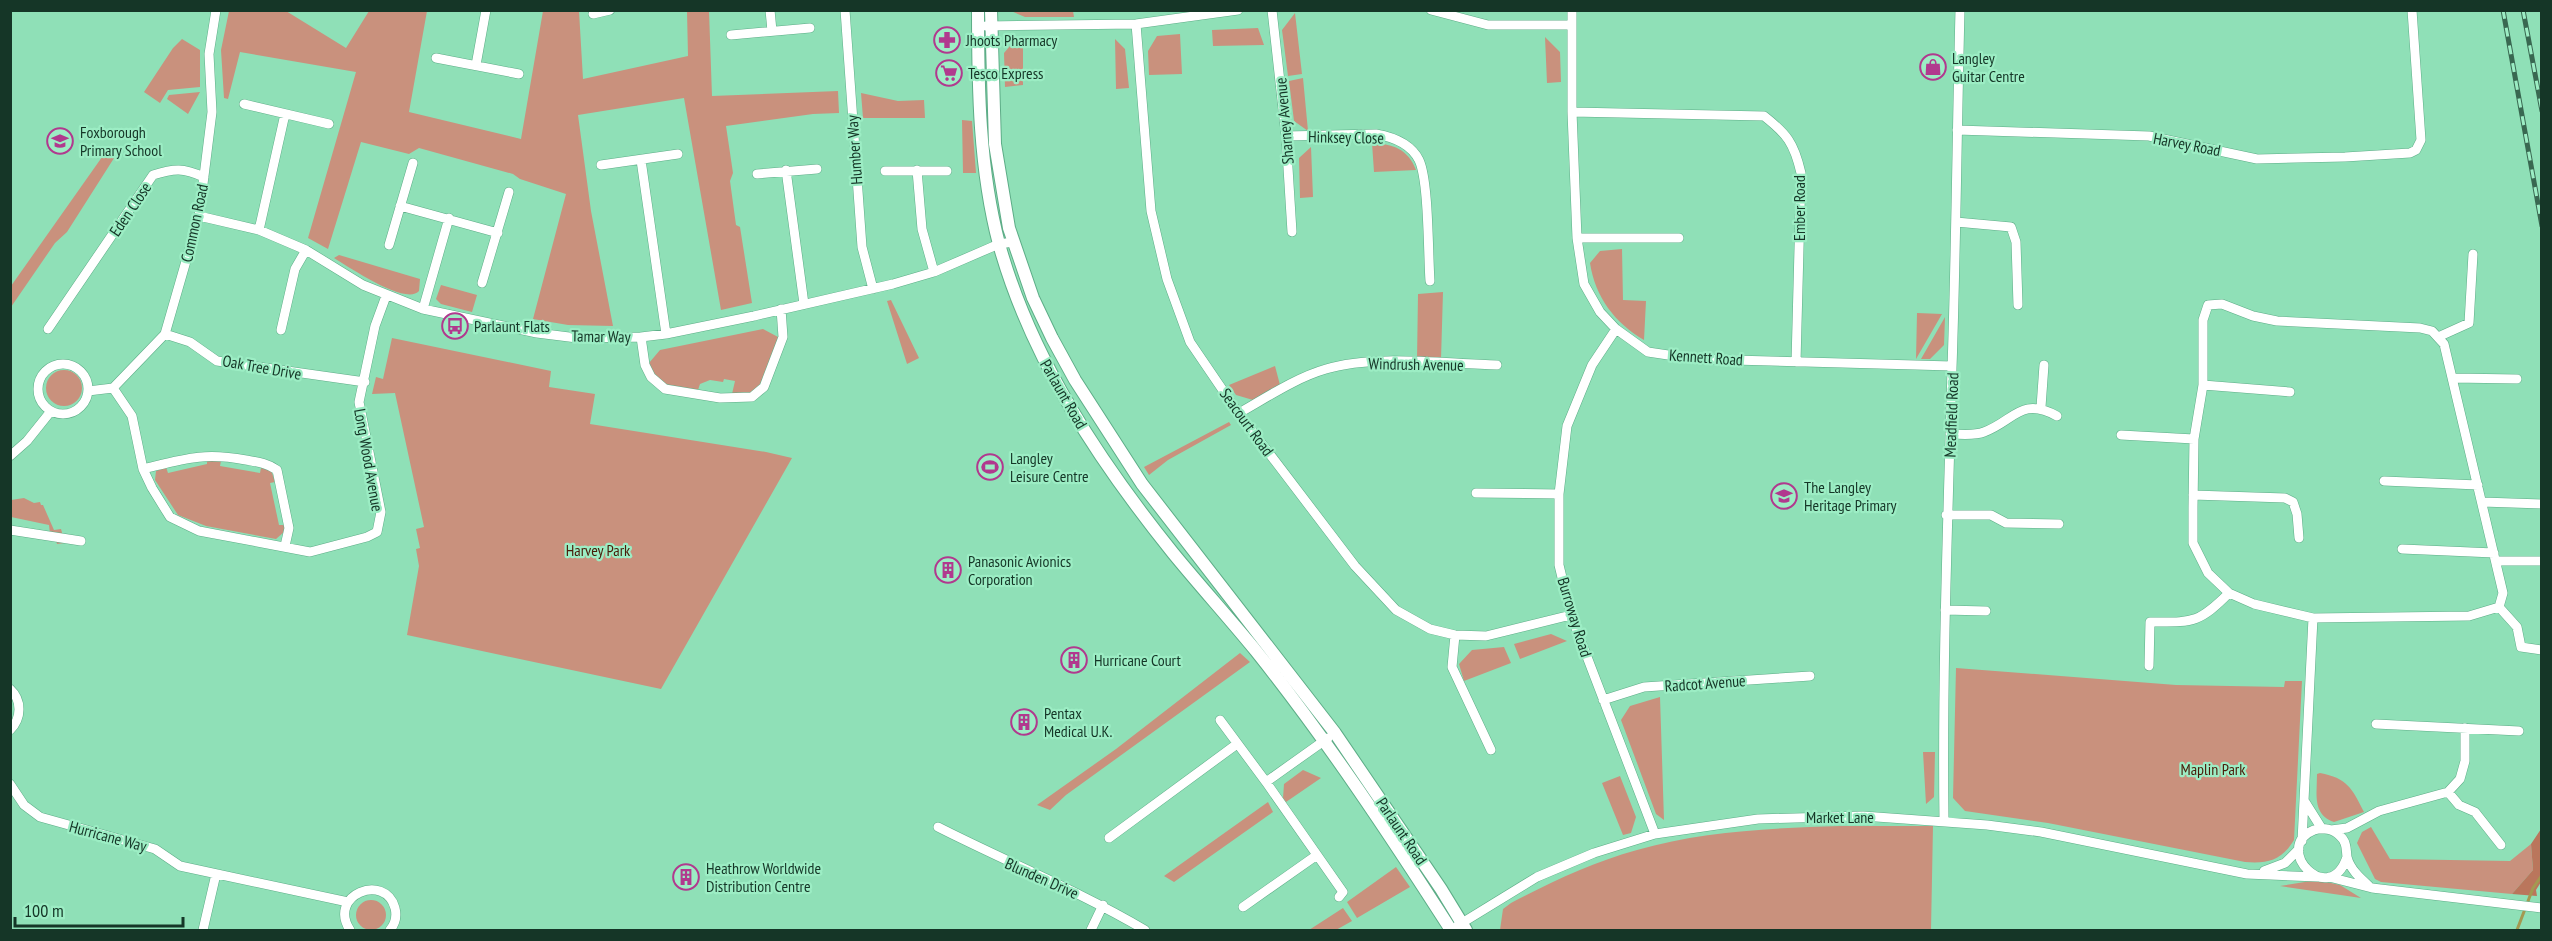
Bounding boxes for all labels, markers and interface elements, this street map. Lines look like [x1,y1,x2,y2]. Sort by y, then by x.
pharmacy icon: Jhoots Pharmacy [932,25,962,55]
place label: Jhoots Pharmacy [965,30,1057,50]
place label: Langley Guitar Centre [1952,48,2025,86]
shop icon: Langley Guitar Centre [1918,52,1948,82]
supermarket icon: Tesco Express [934,58,964,88]
place label: Tesco Express [968,63,1043,83]
street label: Sharney Avenue [1270,77,1298,165]
street label: Humber Way [842,115,866,185]
place label: Foxborough Primary School [80,122,162,160]
school or university icon: Foxborough Primary School [45,126,75,156]
street label: Hinksey Close [1308,126,1384,148]
street label: Harvey Road [2152,128,2222,160]
street label: Ember Road [1789,175,1809,241]
street label: Eden Close [105,178,155,240]
street label: Common Road [176,182,212,264]
bus stop icon: Parlaunt Flats [440,311,470,341]
place label: Parlaunt Flats [474,316,550,336]
street label: Tamar Way [571,325,631,347]
street label: Kennett Road [1668,344,1744,370]
street label: Oak Tree Drive [221,350,303,384]
street label: Windrush Avenue [1368,353,1464,375]
street label: Parlaunt Road [1036,356,1092,432]
street label: Meadfield Road [1940,372,1962,458]
street label: Seacourt Road [1216,384,1278,460]
street label: Long Wood Avenue [350,407,388,513]
place label: Langley Leisure Centre [1010,448,1089,486]
sports icon: Langley Leisure Centre [975,452,1005,482]
place label: The Langley Heritage Primary [1804,477,1897,515]
school or university icon: The Langley Heritage Primary [1769,481,1799,511]
park label: Harvey Park [566,540,631,560]
place label: Panasonic Avionics Corporation [968,551,1071,589]
building icon: Panasonic Avionics Corporation [933,555,963,585]
street label: Burroway Road [1553,575,1597,659]
building icon: Hurricane Court [1059,645,1089,675]
place label: Hurricane Court [1094,650,1181,670]
street label: Radcot Avenue [1664,670,1746,696]
place label: Pentax Medical U.K. [1044,703,1112,741]
building icon: Pentax Medical U.K. [1009,707,1039,737]
park label: Maplin Park [2181,759,2246,779]
street label: Parlaunt Road [1372,794,1432,868]
street label: Market Lane [1806,807,1874,827]
street label: Hurricane Way [67,816,149,856]
street label: Blunden Drive [1002,853,1082,903]
place label: Heathrow Worldwide Distribution Centre [706,858,821,896]
building icon: Heathrow Worldwide Distribution Centre [671,862,701,892]
scale bar [15,890,183,928]
text: 100 m [24,899,64,922]

